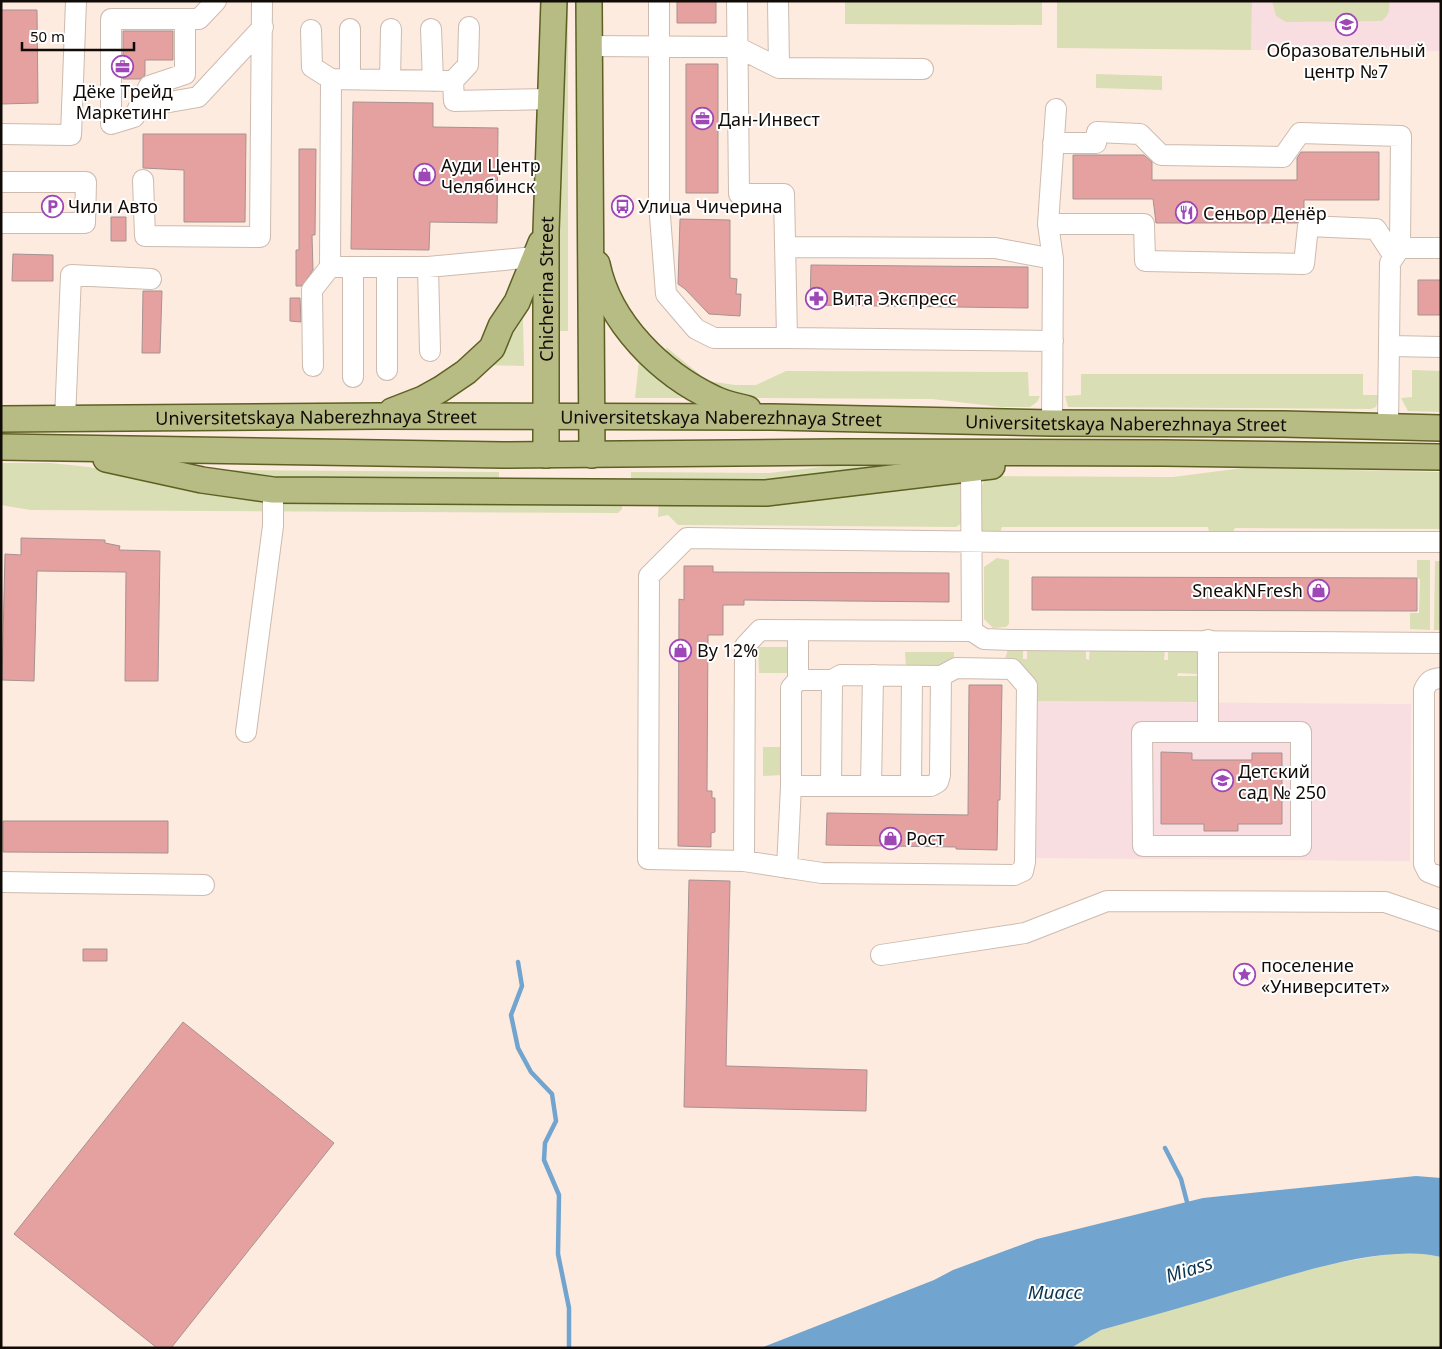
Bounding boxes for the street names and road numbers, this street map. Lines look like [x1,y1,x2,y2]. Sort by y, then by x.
street label: Chicherina Street [534,215,559,362]
street label: Universitetskaya Naberezhnaya Street [155,404,477,430]
street label: Universitetskaya Naberezhnaya Street [560,404,883,431]
street label: Universitetskaya Naberezhnaya Street [965,409,1288,436]

